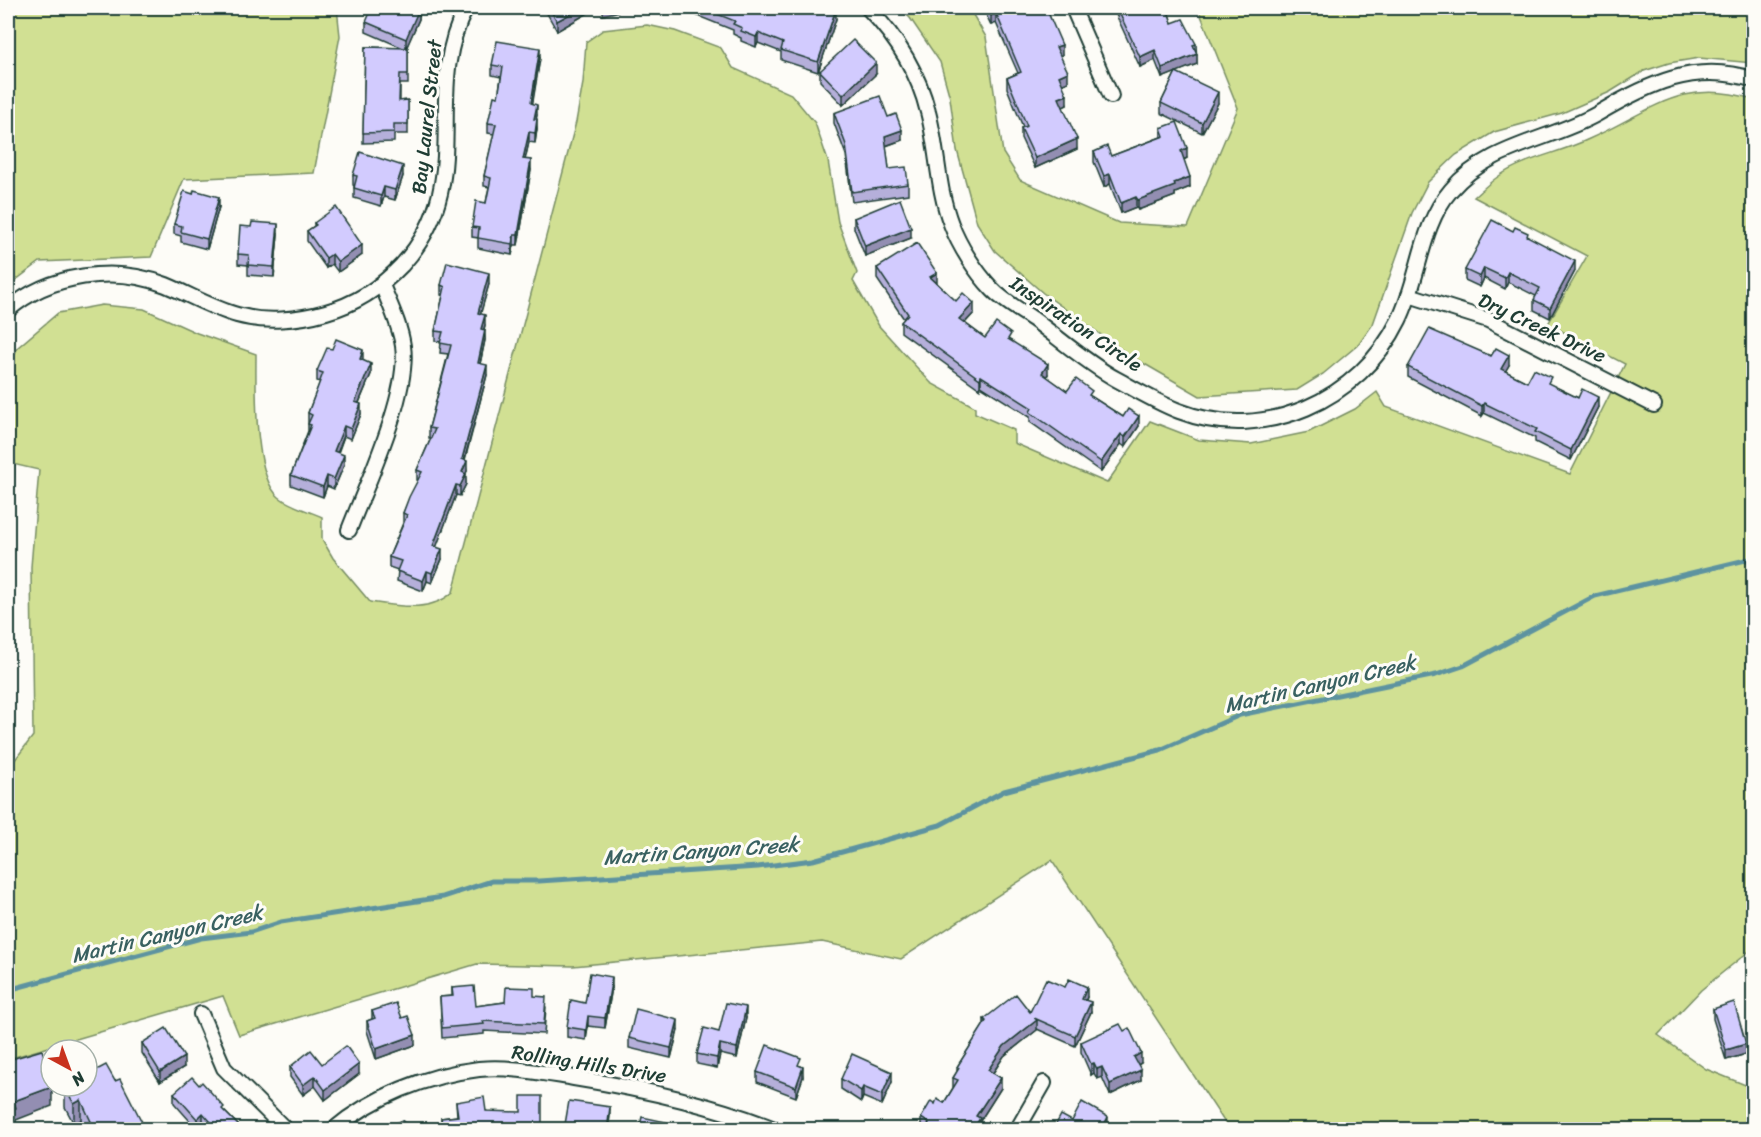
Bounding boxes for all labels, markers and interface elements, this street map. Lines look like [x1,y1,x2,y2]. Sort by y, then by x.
street label: Bay Laurel Street [401,37,453,196]
street label: Inspiration Circle [1001,266,1150,382]
street label: Dry Creek Drive [1472,283,1612,373]
water label: Martin Canyon Creek [1221,643,1422,724]
water label: Martin Canyon Creek [602,825,803,877]
water label: Martin Canyon Creek [68,893,269,974]
street label: Rolling Hills Drive [509,1035,669,1093]
north arrow [39,1038,99,1098]
text: N [64,1064,93,1094]

